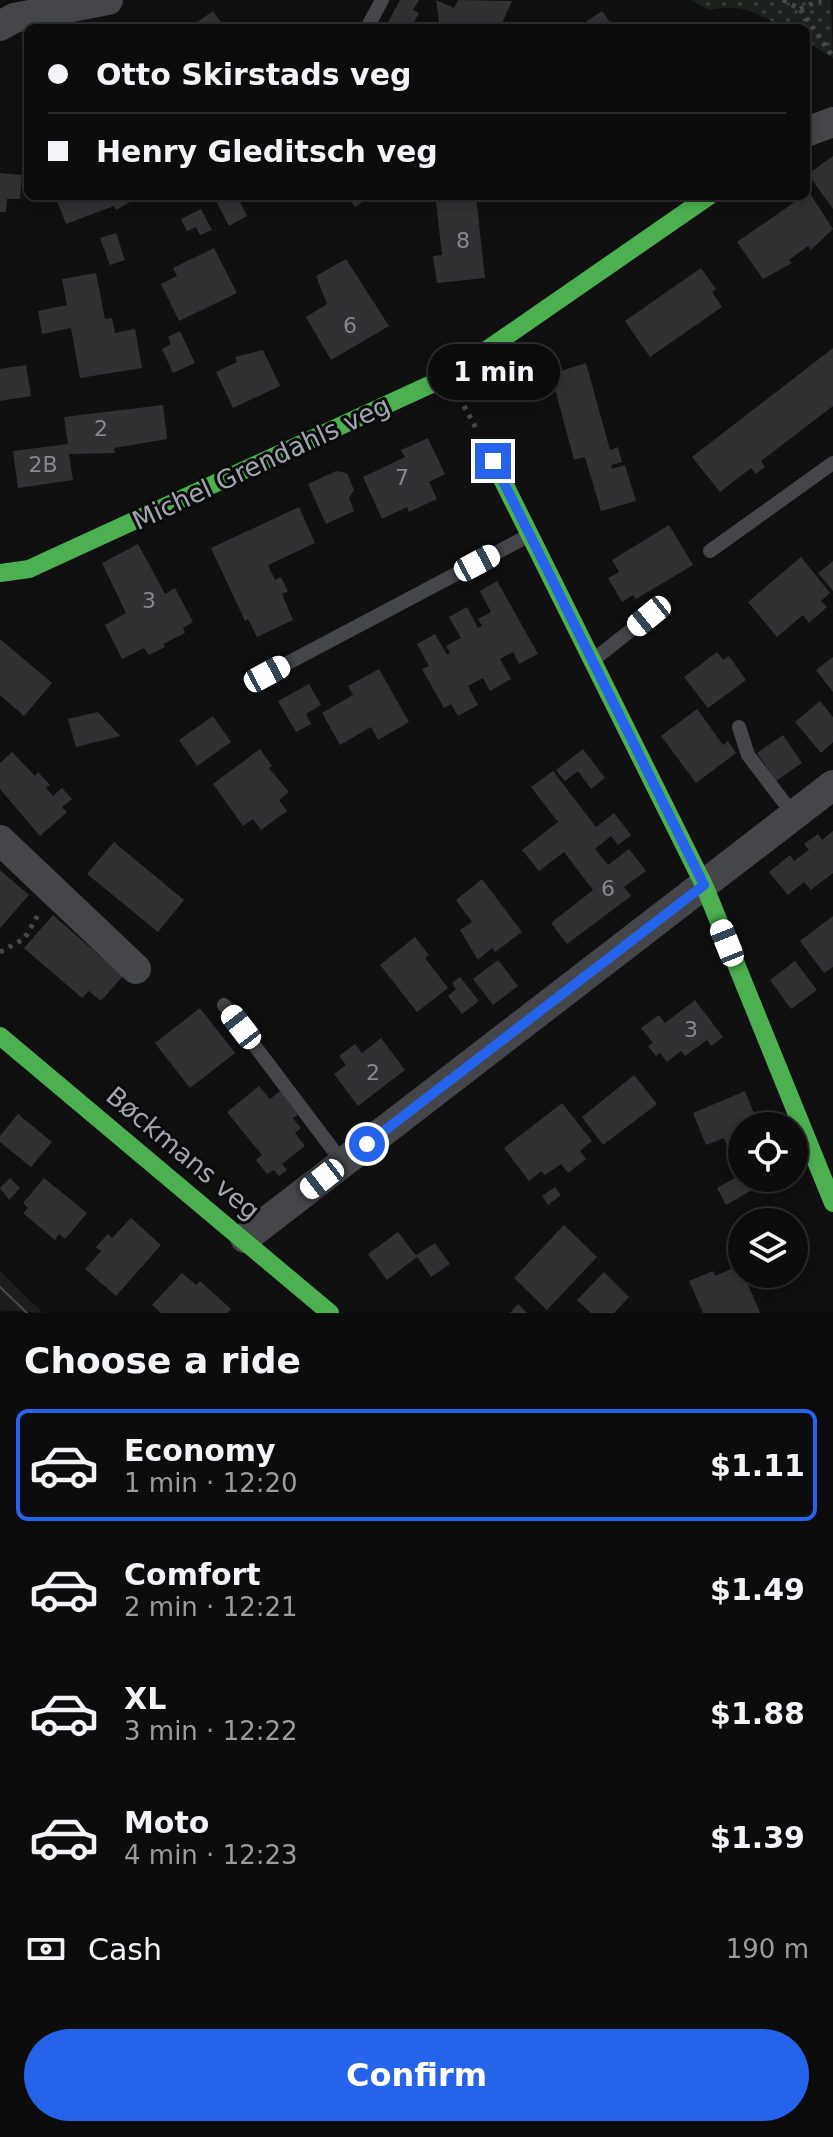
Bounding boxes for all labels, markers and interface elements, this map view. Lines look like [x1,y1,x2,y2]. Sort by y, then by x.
text: Otto Skirstads veg [96,57,411,92]
text: Henry Gleditsch veg [96,134,438,169]
house number: 8 [456,228,470,253]
house number: 6 [343,313,357,338]
callout: 1 min [427,345,559,401]
text: 1 min [453,357,535,387]
street label: Michel Grendahls veg [128,390,394,536]
house number: 2 [94,416,108,441]
route end [475,443,511,479]
house number: 2B [28,452,58,477]
house number: 7 [395,465,409,490]
car [450,541,504,585]
house number: 3 [142,588,156,613]
car [623,592,675,640]
car [240,652,294,696]
house number: 6 [601,876,615,901]
car [707,916,747,970]
car [217,1001,265,1053]
house number: 3 [684,1017,698,1042]
house number: 2 [366,1060,380,1085]
street label: Bøckmans veg [100,1080,266,1226]
map controls [728,1112,808,1288]
button: locate [728,1112,808,1192]
route start [349,1126,385,1162]
car [296,1155,348,1203]
button: layers [728,1208,808,1288]
text: Choose a ride [24,1340,301,1381]
icon: car [28,1429,100,1501]
text: Economy [124,1433,276,1468]
text: $1.11 [710,1448,805,1483]
text: 1 min · 12:20 [124,1468,298,1498]
icon: car [28,1553,100,1625]
text: Comfort [124,1557,261,1592]
text: $1.49 [710,1572,805,1607]
text: 2 min · 12:21 [124,1592,298,1622]
icon: car [28,1677,100,1749]
text: XL [124,1681,166,1716]
text: $1.88 [710,1696,805,1731]
text: 3 min · 12:22 [124,1716,298,1746]
icon: car [28,1801,100,1873]
text: Moto [124,1805,209,1840]
text: $1.39 [710,1820,805,1855]
text: 4 min · 12:23 [124,1840,298,1870]
icon: cash [24,1927,68,1971]
text: Cash [88,1932,162,1967]
text: 190 m [726,1934,809,1964]
button: Confirm [24,2029,809,2121]

